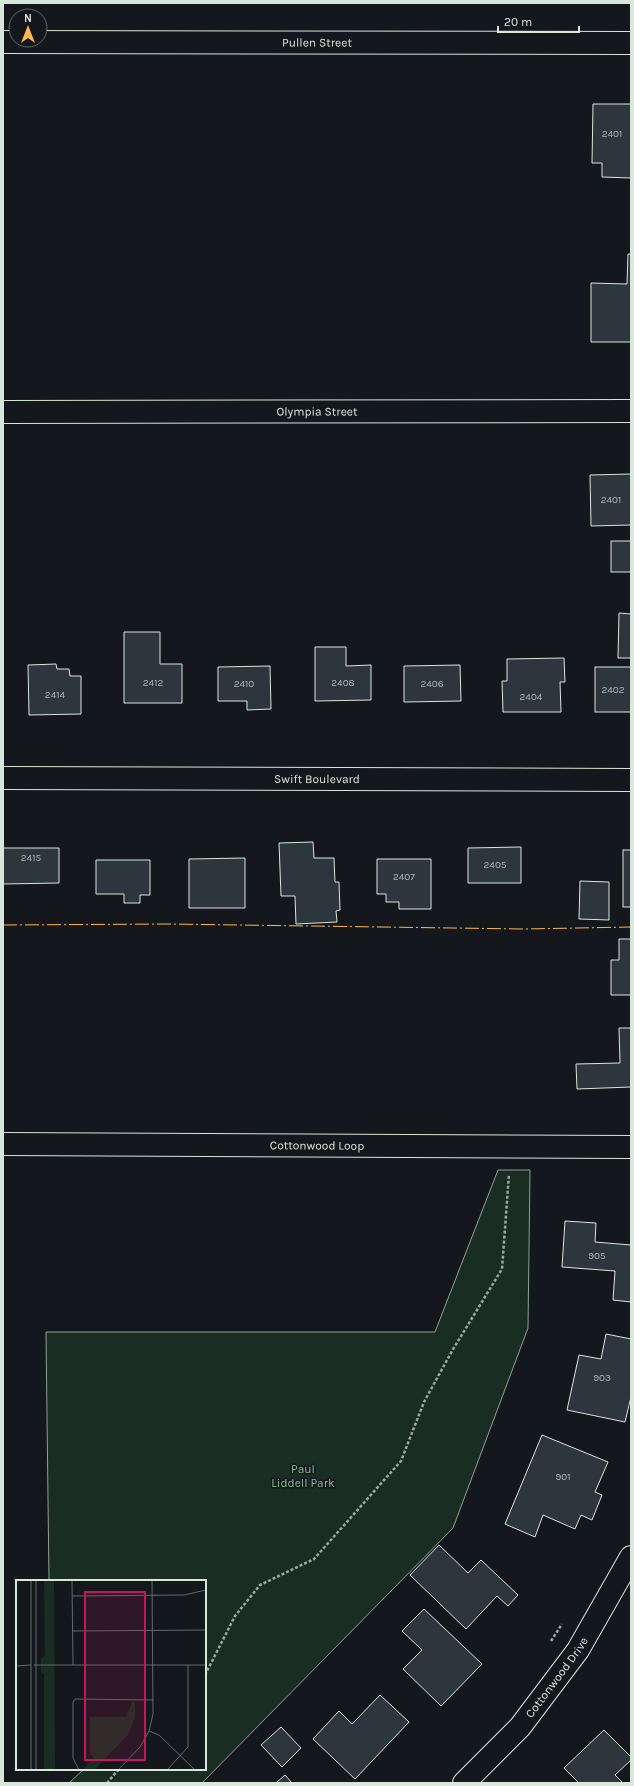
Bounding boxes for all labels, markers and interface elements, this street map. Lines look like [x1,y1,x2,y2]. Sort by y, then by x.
north arrow [8,8,48,48]
scale bar [498,8,579,34]
text: N [24,12,32,25]
text: 20 m [504,15,532,29]
street label: Pullen Street [282,35,352,50]
house number: 2401 [602,128,622,140]
street label: Olympia Street [276,404,358,419]
house number: 2401 [601,494,621,506]
house number: 2412 [143,677,163,689]
house number: 2408 [331,677,355,689]
house number: 2410 [234,678,254,690]
house number: 2406 [420,678,444,690]
house number: 2402 [601,684,625,696]
house number: 2414 [45,689,66,701]
house number: 2404 [520,691,543,703]
street label: Swift Boulevard [274,772,360,786]
house number: 2415 [21,852,42,864]
house number: 2405 [484,859,507,871]
house number: 2407 [393,871,415,883]
street label: Cottonwood Loop [270,1138,364,1153]
house number: 905 [588,1250,606,1262]
house number: 903 [593,1372,611,1384]
park label: Paul Liddell Park [271,1462,335,1490]
house number: 901 [555,1471,571,1483]
inset map [16,1580,206,1770]
street label: Cottonwood Drive [523,1635,591,1720]

